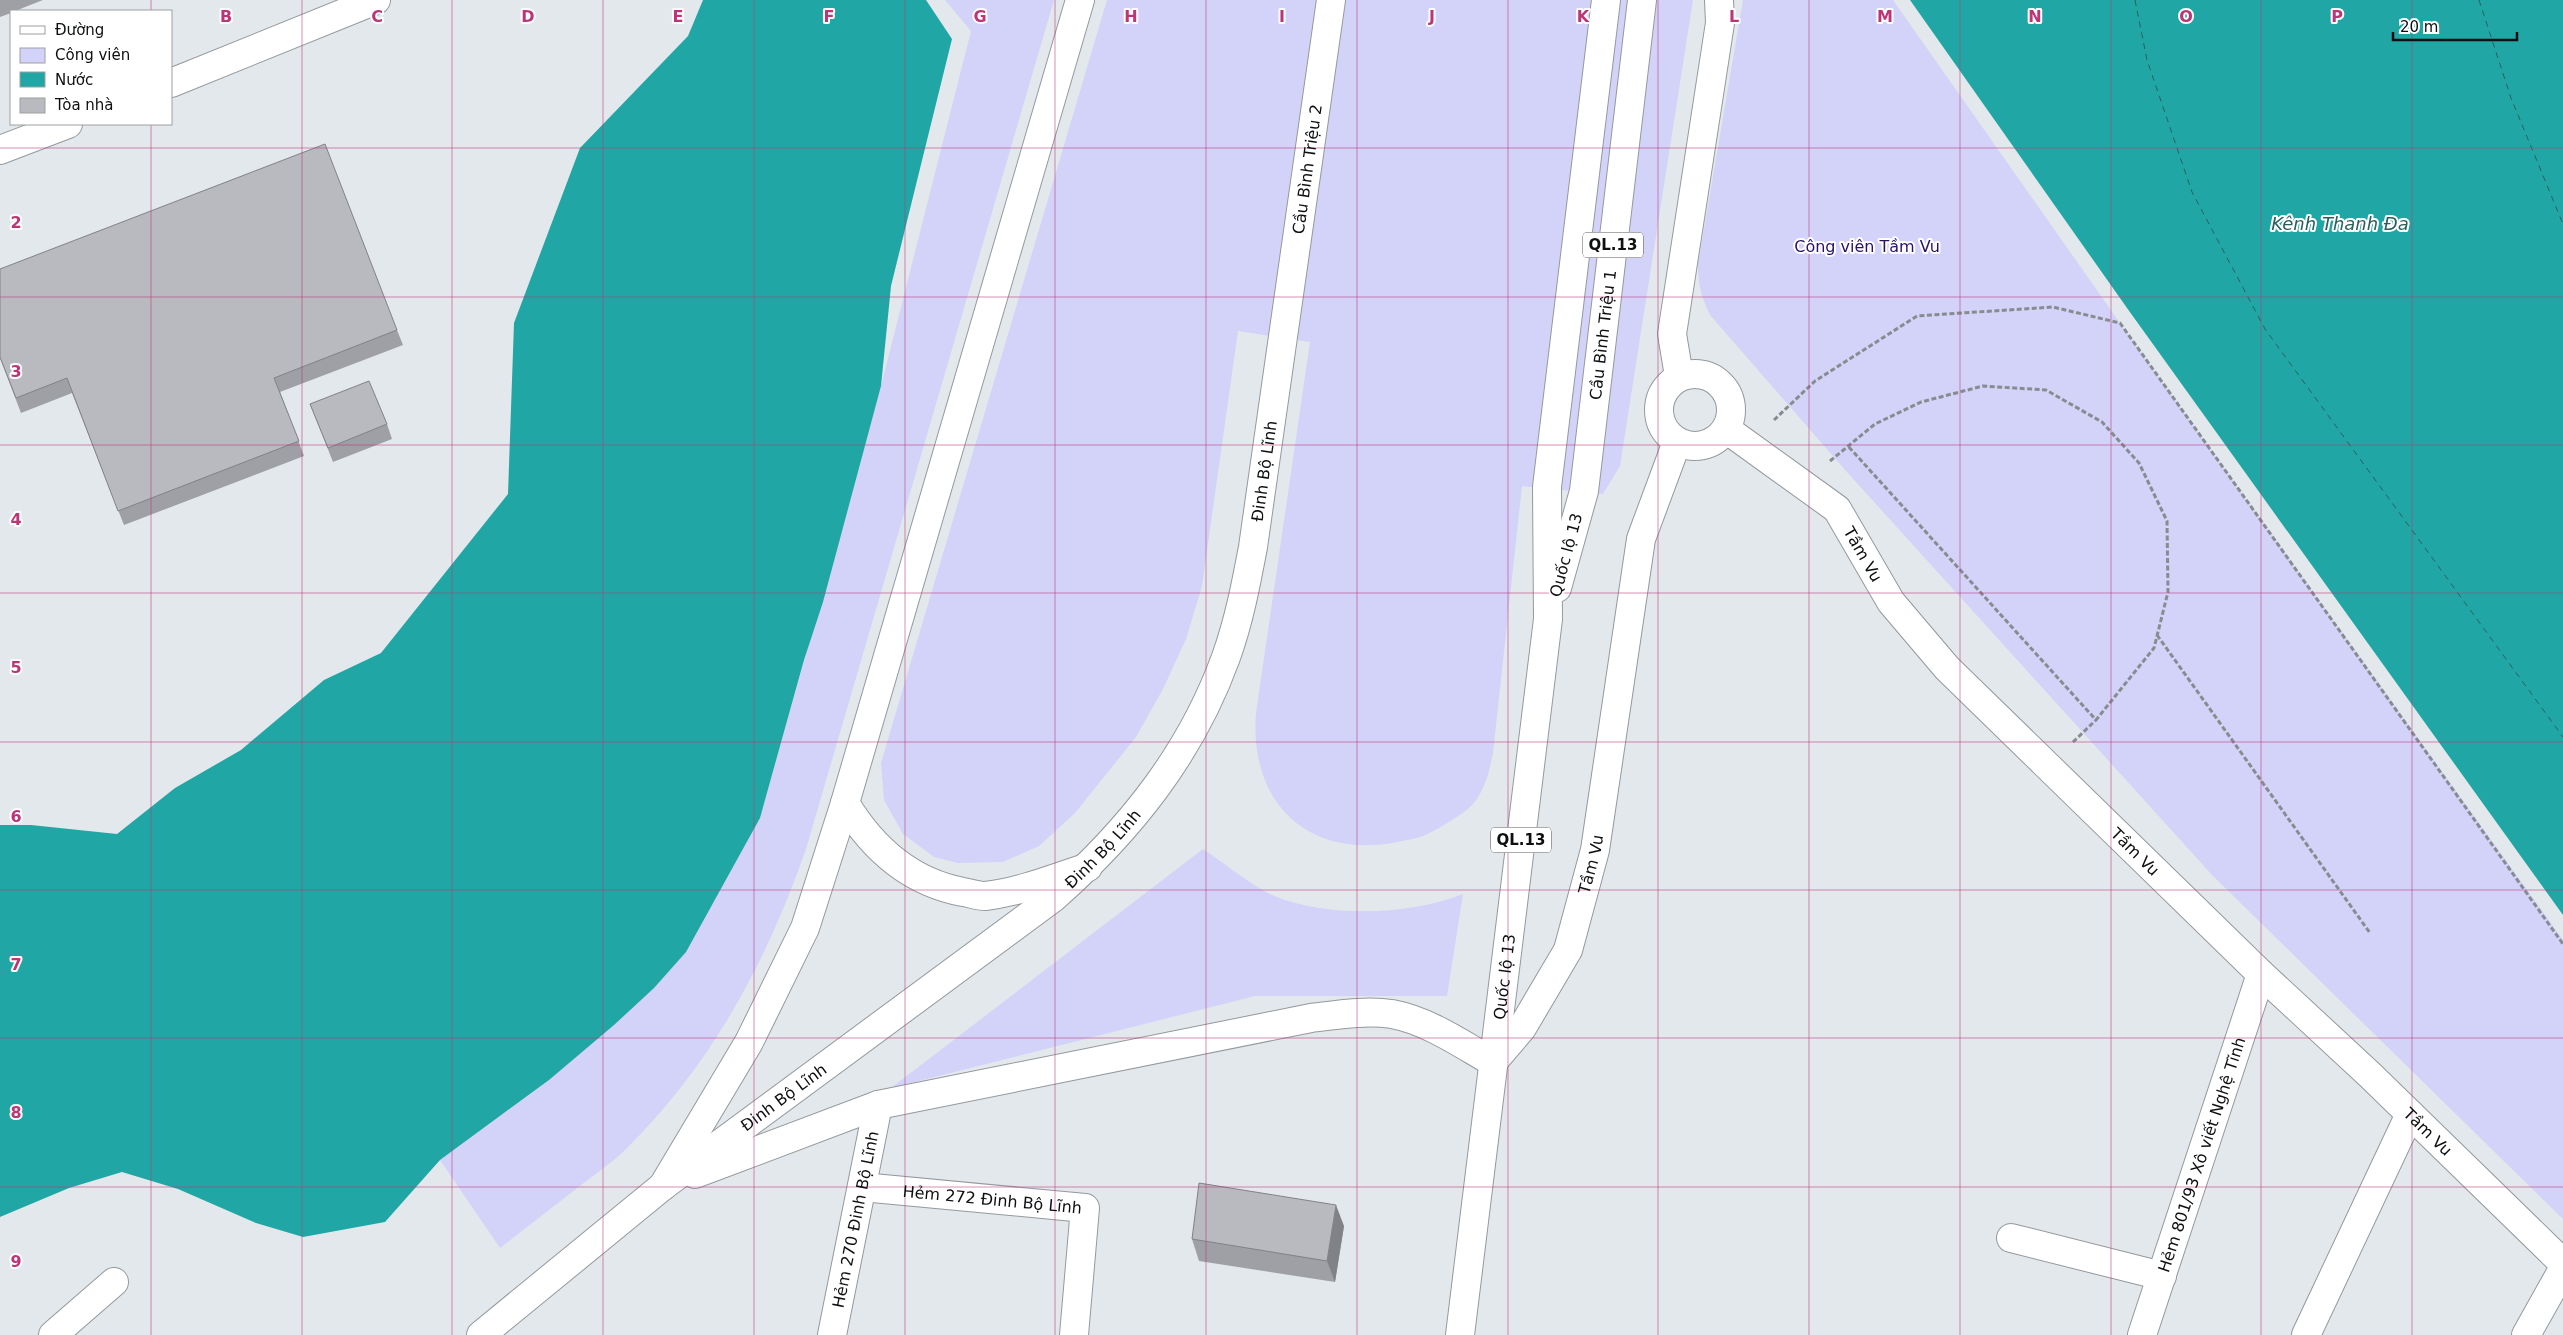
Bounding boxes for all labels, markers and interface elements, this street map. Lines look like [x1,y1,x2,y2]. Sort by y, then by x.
text: B [220,7,232,26]
text: C [371,7,383,26]
text: D [521,7,535,26]
text: E [673,7,683,26]
text: F [824,7,834,26]
text: G [973,7,987,26]
text: H [1124,7,1138,26]
text: I [1279,7,1285,26]
text: J [1428,7,1435,26]
text: K [1577,7,1590,26]
text: L [1729,7,1739,26]
text: M [1877,7,1893,26]
text: N [2028,7,2042,26]
text: O [2179,7,2193,26]
text: P [2331,7,2343,26]
legend [10,10,172,125]
scale bar [2393,10,2517,42]
text: 20 m [2400,18,2438,36]
text: Đường [55,21,104,39]
text: Công viên [55,46,130,64]
text: Nước [55,71,93,89]
text: Tòa nhà [54,96,114,114]
street label: Cầu Bình Triệu 2 [1288,103,1326,235]
text: 2 [10,213,22,232]
water label: Kênh Thanh Đa [2271,213,2409,234]
road number: QL.13 [1583,232,1643,258]
park label: Công viên Tầm Vu [1794,237,1940,256]
street label: Cầu Bình Triệu 1 [1585,269,1620,401]
text: 3 [10,362,22,381]
street label: Đinh Bộ Lĩnh [1247,419,1280,523]
text: 4 [10,510,22,529]
street label: Quốc lộ 13 [1546,511,1586,599]
street label: Tầm Vu [1839,522,1887,585]
text: 5 [10,658,22,677]
street label: Đinh Bộ Lĩnh [1061,805,1145,892]
text: 6 [10,807,22,826]
street label: Tầm Vu [2106,823,2164,879]
road number: QL.13 [1491,828,1551,852]
street label: Tầm Vu [1574,833,1607,897]
street label: Quốc lộ 13 [1489,933,1519,1021]
text: 7 [10,955,22,974]
street label: Hẻm 801/93 Xô viết Nghệ Tĩnh [2154,1034,2249,1275]
street label: Đinh Bộ Lĩnh [737,1059,830,1135]
text: 8 [10,1103,22,1122]
street label: Tầm Vu [2399,1103,2456,1159]
street label: Hẻm 270 Đinh Bộ Lĩnh [828,1129,882,1309]
street label: Hẻm 272 Đinh Bộ Lĩnh [902,1181,1083,1217]
text: 9 [10,1252,22,1271]

